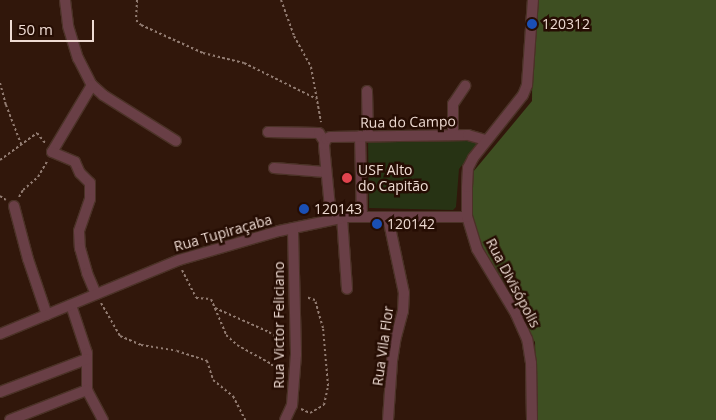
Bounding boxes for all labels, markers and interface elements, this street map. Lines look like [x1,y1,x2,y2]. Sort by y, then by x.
scale bar [12,10,96,42]
place label: 120312 [542,16,590,32]
marker: 120312 [526,18,538,30]
text: 50 m [18,19,53,39]
street label: Rua do Campo [360,113,456,131]
place label: USF Alto do Capitão [358,162,429,194]
marker: USF Alto do Capitão [340,171,354,185]
place label: 120143 [314,201,362,217]
marker: 120143 [298,203,310,215]
street label: Rua Tupiraçaba [172,211,274,255]
place label: 120142 [387,216,435,232]
marker: 120142 [371,218,383,230]
street label: Rua Divisópolis [482,235,544,331]
street label: Rua Victor Feliciano [271,261,287,389]
street label: Rua Vila Flor [369,305,397,387]

